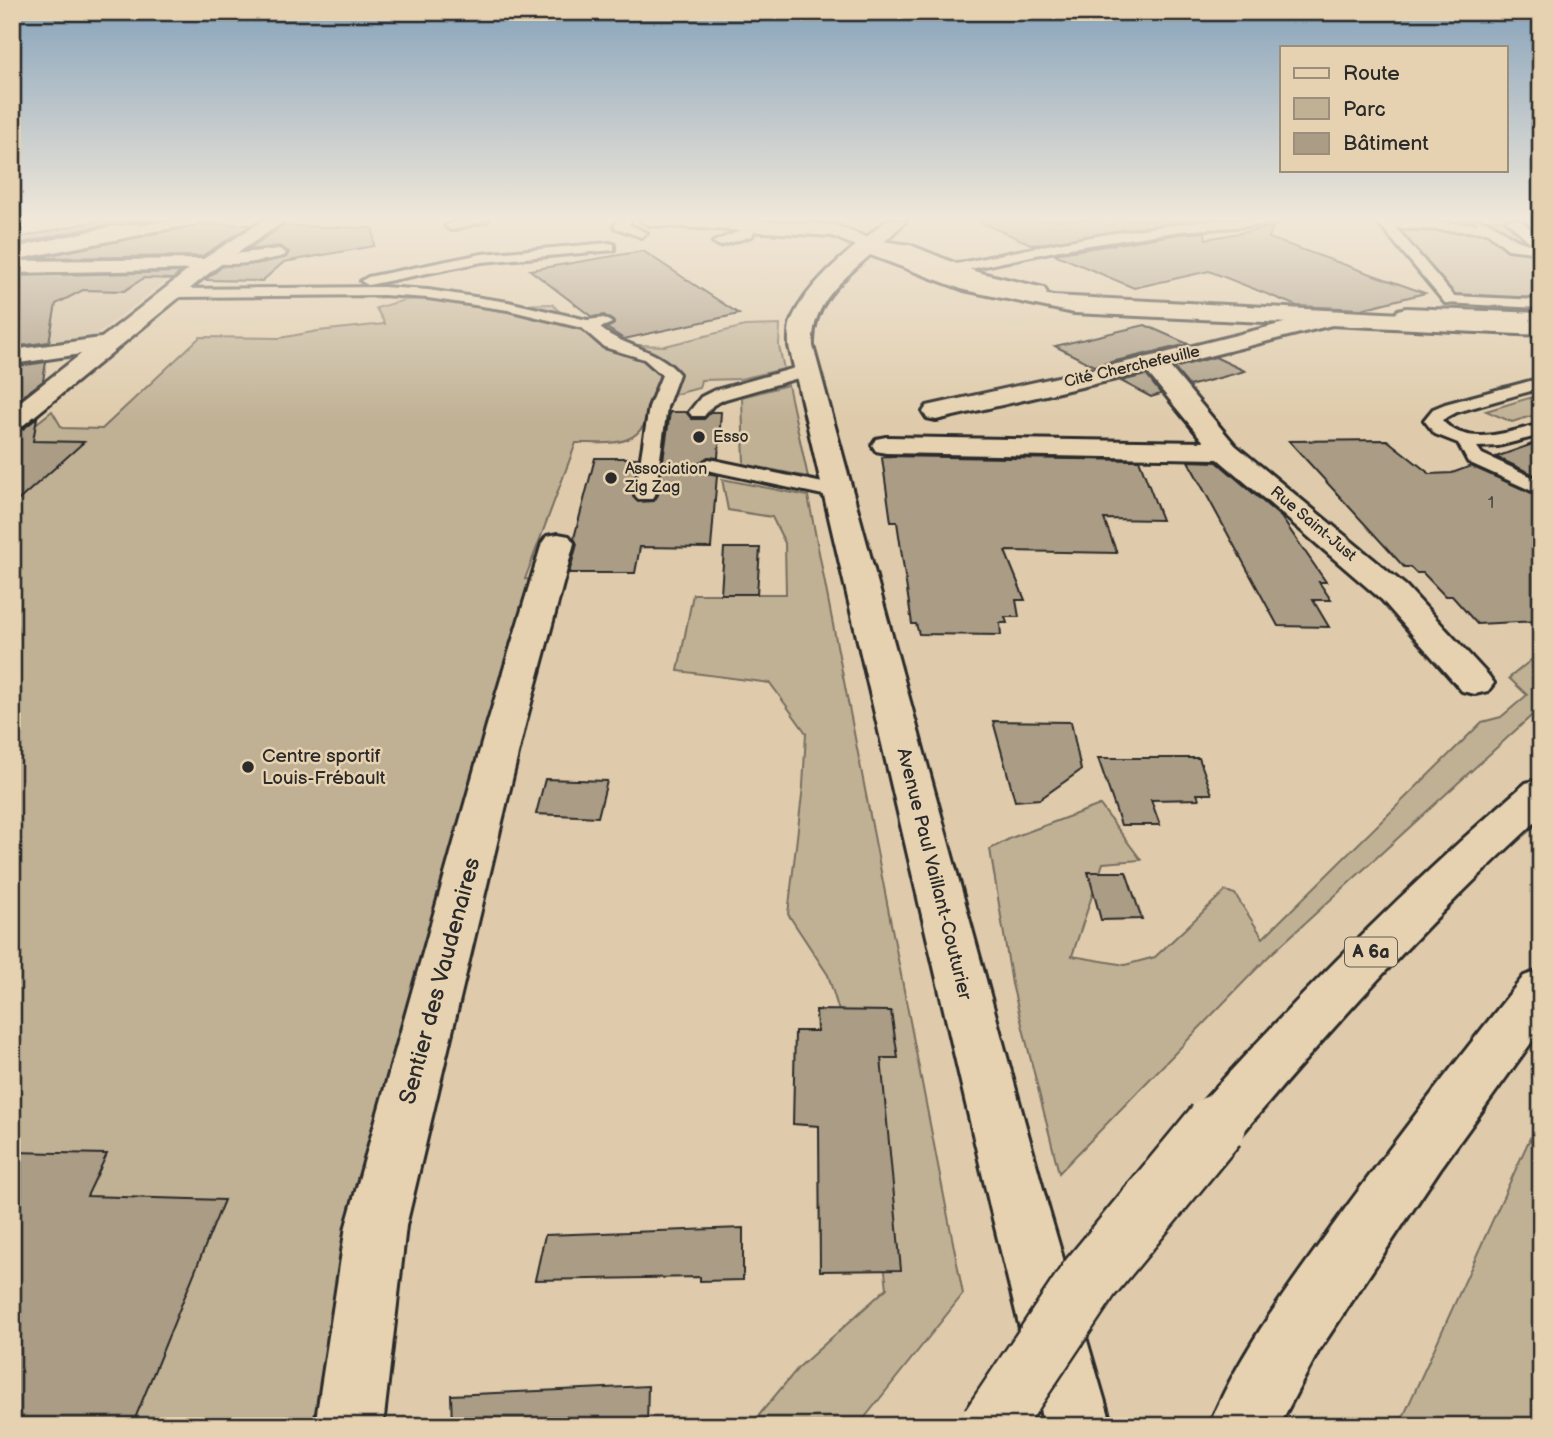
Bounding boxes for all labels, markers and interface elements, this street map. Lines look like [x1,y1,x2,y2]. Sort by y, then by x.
legend [1280,46,1508,172]
text: Route [1343,61,1400,86]
text: Parc [1343,97,1386,122]
text: Bâtiment [1343,131,1429,156]
street label: Cité Cherchefeuille [1062,342,1202,392]
place label: Esso [713,428,748,447]
marker: Esso [691,429,707,445]
place label: Association Zig Zag [624,460,707,497]
marker: Association Zig Zag [603,470,619,486]
street label: Rue Saint-Just [1266,483,1360,565]
house number: 1 [1488,494,1494,513]
place label: Centre sportif Louis-Frébault [262,745,386,790]
street label: Avenue Paul Vaillant-Couturier [892,746,977,1003]
marker: Centre sportif Louis-Frébault [240,759,256,775]
street label: Sentier des Vaudenaires [394,855,486,1107]
road number: A 6a [1345,937,1397,967]

